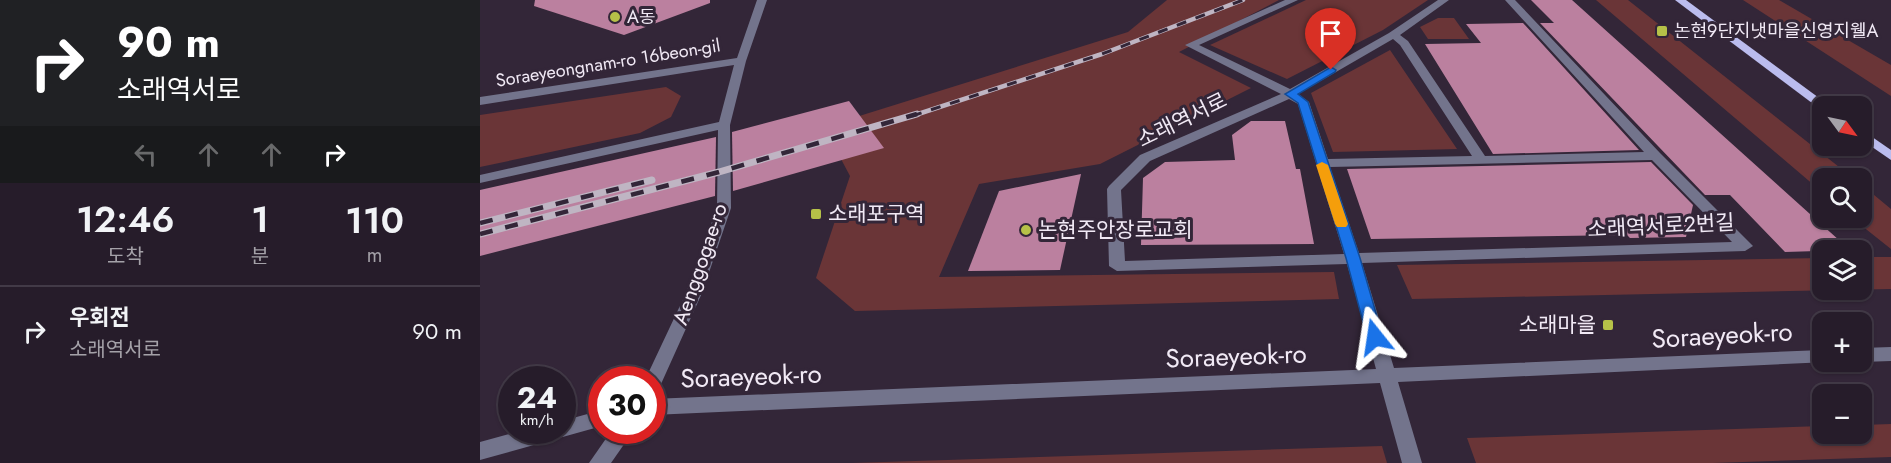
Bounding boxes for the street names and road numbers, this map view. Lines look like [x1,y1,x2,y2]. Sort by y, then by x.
street label: Soraeyeongnam-ro 16beon-gil [494,32,722,94]
street label: 소래역서로 [1132,85,1232,155]
street label: Aenggogae-ro [665,199,735,329]
street label: 소래역서로2번길 [1587,207,1735,245]
street label: Soraeyeok-ro [1651,312,1793,358]
street label: Soraeyeok-ro [1165,335,1307,377]
street label: Soraeyeok-ro [680,355,822,397]

